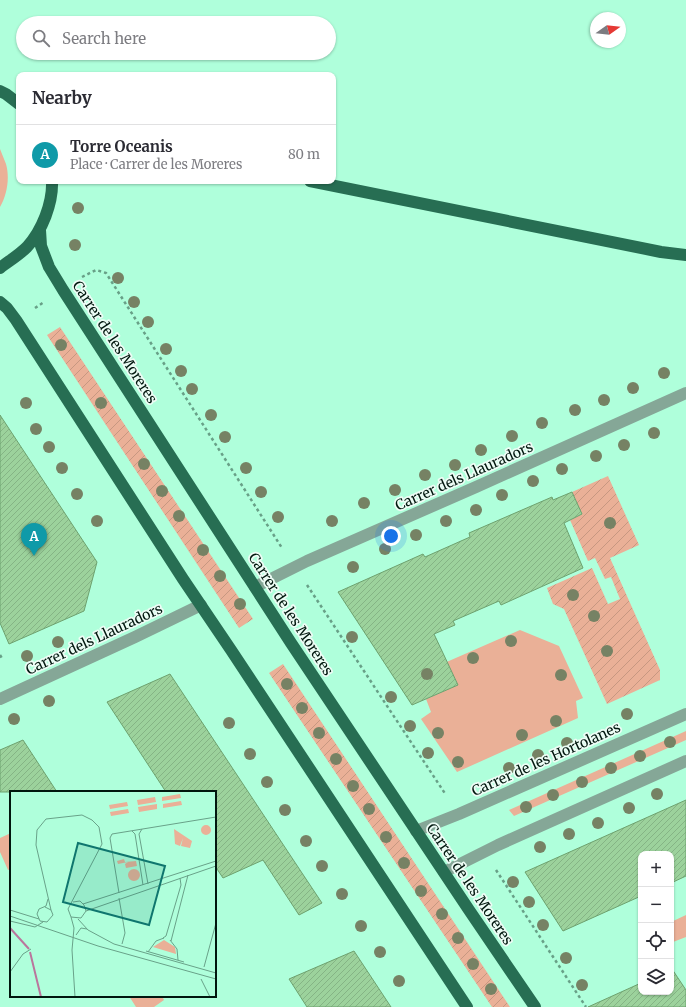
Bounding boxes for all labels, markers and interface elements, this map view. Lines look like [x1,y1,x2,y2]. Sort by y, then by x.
north arrow [590,12,626,48]
search box [16,16,336,60]
icon: search [30,27,52,49]
text: Search here [62,29,146,48]
text: Nearby [32,87,92,109]
text: Torre Oceanis [70,137,173,156]
text: A [40,146,50,163]
text: 80 m [288,146,320,163]
text: Place · Carrer de les Moreres [70,156,242,173]
street label: Carrer de les Moreres [69,277,161,407]
street label: Carrer dels Llauradors [392,437,536,514]
pin: A [21,523,47,556]
your location [381,526,401,546]
street label: Carrer de les Moreres [245,549,337,679]
street label: Carrer dels Llauradors [23,599,165,679]
street label: Carrer de les Hortolanes [469,718,623,800]
inset map [10,791,216,997]
street label: Carrer de les Moreres [423,820,517,948]
map controls [638,851,674,995]
button: + [638,851,674,887]
button: − [638,887,674,923]
button: locate [638,923,674,959]
button: layers [638,959,674,995]

